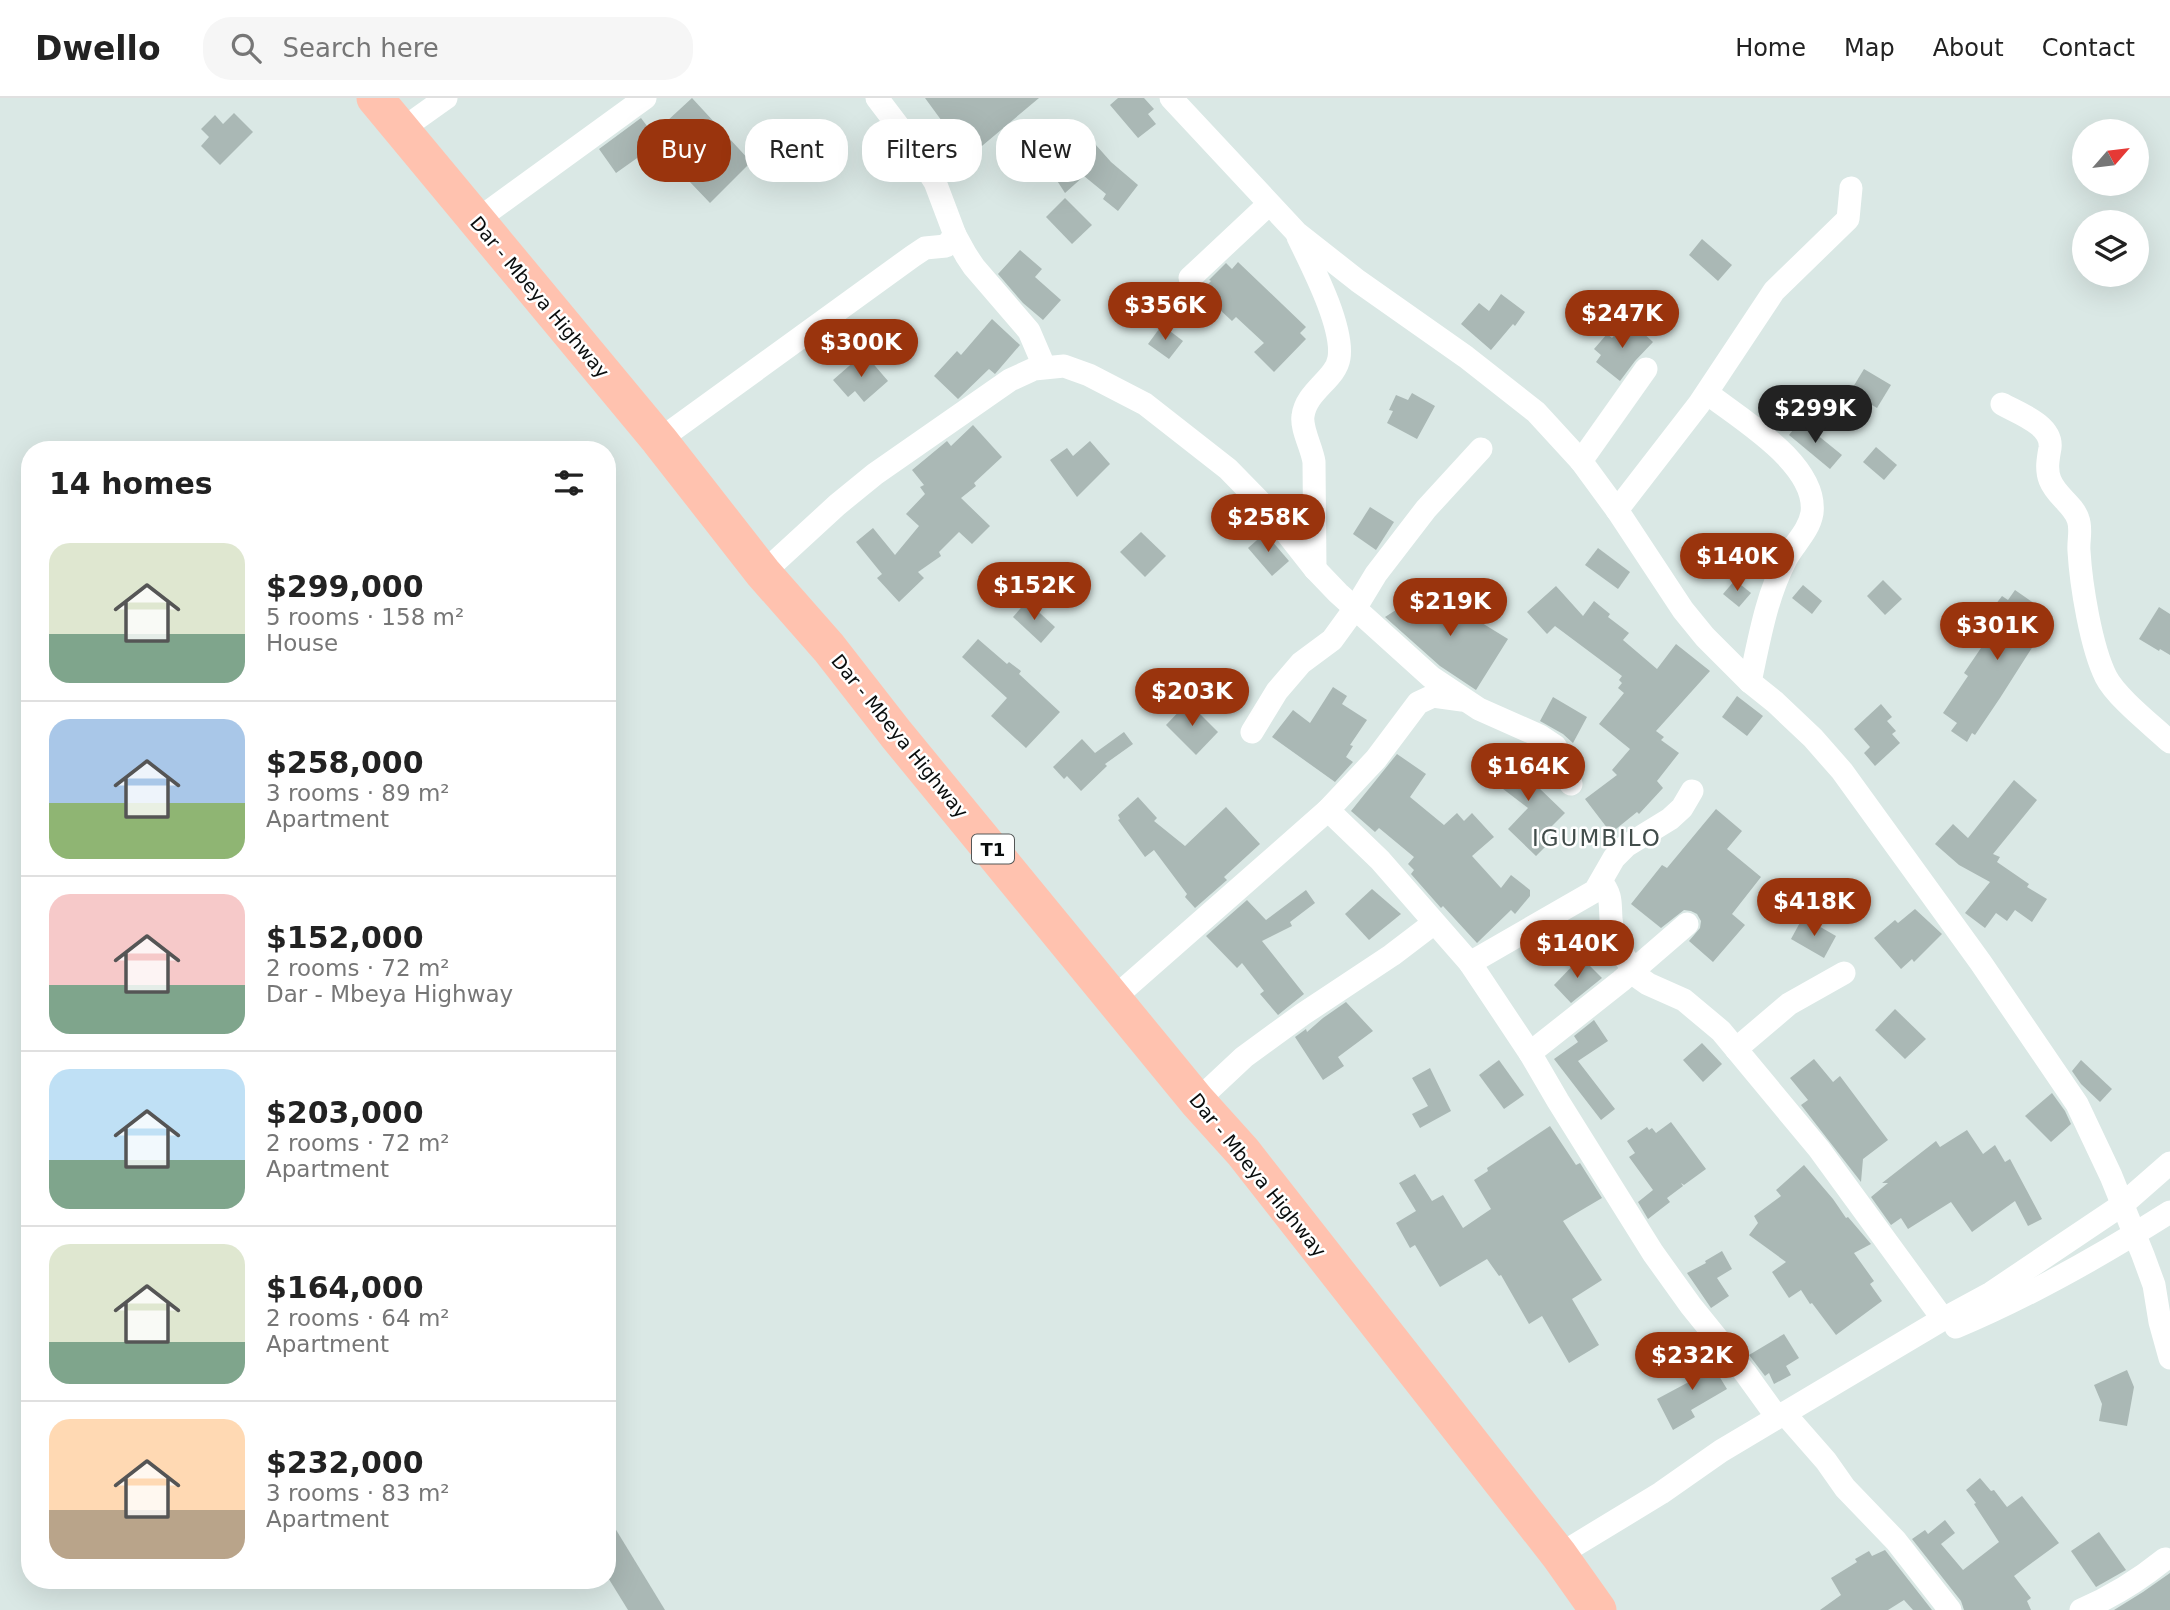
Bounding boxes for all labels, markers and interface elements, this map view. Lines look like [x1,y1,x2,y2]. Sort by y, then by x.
search box [203,17,693,80]
text: Dwello [35,29,161,68]
icon: search [227,29,265,67]
text: Search here [283,33,439,63]
text: Home [1735,34,1806,62]
text: Map [1844,34,1895,62]
text: About [1933,34,2004,62]
text: Contact [2042,34,2135,62]
chip: Buy [637,119,731,182]
chip: Rent [745,119,848,182]
chip: Filters [862,119,982,182]
chip: New [996,119,1096,182]
north arrow [2072,119,2149,196]
map controls [2072,119,2149,287]
button: layers [2072,210,2149,287]
street label: Dar - Mbeya Highway [466,212,614,382]
pin: $356K [1116,282,1214,342]
pin: $247K [1573,290,1671,350]
text: $356K [1124,292,1206,318]
text: $247K [1581,300,1663,326]
pin: $300K [812,320,910,379]
text: $300K [820,329,902,355]
pin: $299K [1766,386,1864,445]
text: $299K [1774,395,1856,421]
icon: filters [550,464,588,502]
text: 14 homes [49,466,213,501]
pin: $258K [1219,494,1317,554]
text: $258K [1227,504,1309,530]
pin: $140K [1688,533,1786,593]
text: $140K [1696,543,1778,569]
pin: $152K [985,562,1083,622]
text: $299,000 [266,569,424,604]
icon: home [105,571,189,655]
text: $152K [993,572,1075,598]
pin: $219K [1401,578,1499,638]
text: $219K [1409,588,1491,614]
pin: $301K [1948,602,2046,662]
text: 5 rooms · 158 m² [266,604,464,630]
text: $301K [1956,612,2038,638]
text: House [266,630,338,656]
street label: Dar - Mbeya Highway [827,650,973,822]
pin: $203K [1143,668,1241,728]
text: $203K [1151,678,1233,704]
pin: $164K [1479,744,1577,803]
text: $258,000 [266,745,424,780]
icon: home [105,747,189,831]
text: $164K [1487,753,1569,779]
text: 3 rooms · 89 m² [266,780,450,806]
text: Apartment [266,806,389,832]
district label: IGUMBILO [1532,825,1662,851]
road number: T1 [972,834,1014,864]
pin: $418K [1765,878,1863,938]
text: $418K [1773,888,1855,914]
text: $152,000 [266,920,424,955]
pin: $140K [1528,920,1626,980]
icon: home [105,922,189,1006]
text: $140K [1536,930,1618,956]
text: 2 rooms · 72 m² [266,955,450,981]
text: Dar - Mbeya Highway [266,981,513,1007]
street label: Dar - Mbeya Highway [1185,1089,1331,1261]
text: $203,000 [266,1095,424,1130]
icon: home [105,1097,189,1181]
text: 2 rooms · 72 m² [266,1130,450,1156]
text: Apartment [266,1156,389,1182]
text: $164,000 [266,1270,424,1305]
icon: home [105,1272,189,1356]
text: 2 rooms · 64 m² [266,1305,450,1331]
text: Apartment [266,1331,389,1357]
pin: $232K [1643,1332,1741,1392]
text: $232K [1651,1342,1733,1368]
text: $232,000 [266,1445,424,1480]
icon: home [105,1447,189,1531]
text: 3 rooms · 83 m² [266,1480,450,1506]
text: Apartment [266,1506,389,1532]

